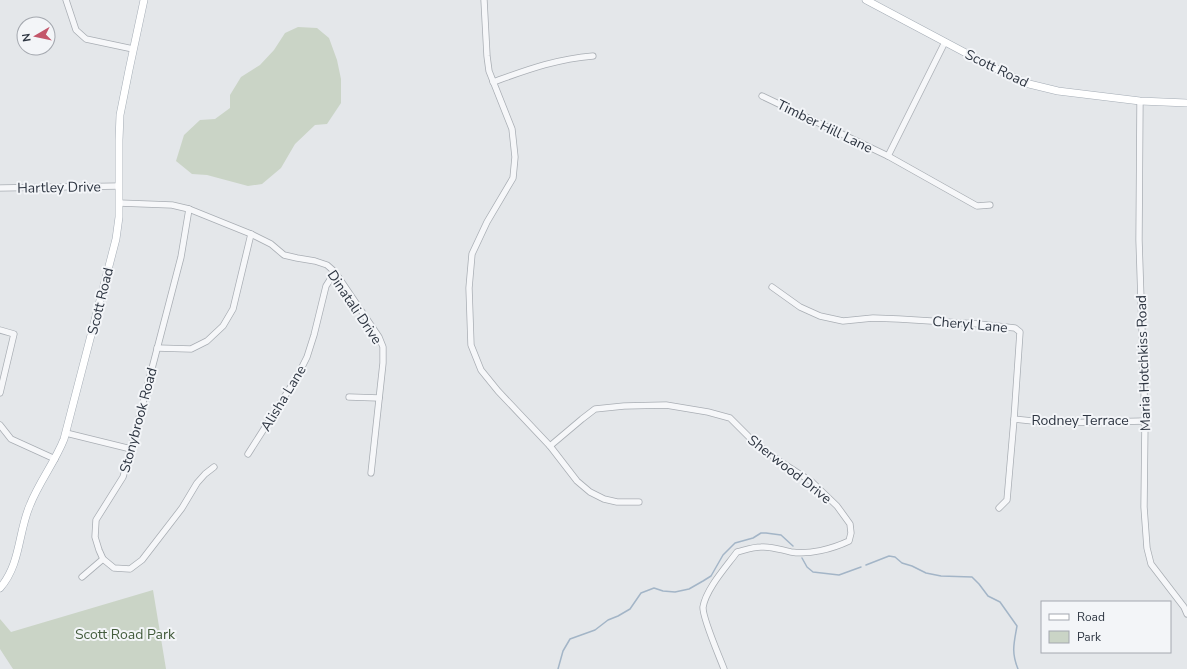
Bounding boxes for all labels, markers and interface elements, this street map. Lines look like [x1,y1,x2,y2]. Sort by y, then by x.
north arrow [16,16,56,56]
text: N [19,32,35,43]
street label: Scott Road [962,45,1032,92]
street label: Timber Hill Lane [774,95,876,158]
street label: Hartley Drive [17,177,101,198]
street label: Scott Road [83,266,118,337]
street label: Dinatali Drive [323,267,386,348]
street label: Maria Hotchkiss Road [1132,295,1155,431]
street label: Cheryl Lane [931,312,1008,337]
street label: Alisha Lane [256,362,311,435]
street label: Stonybrook Road [115,365,162,475]
street label: Rodney Terrace [1031,411,1129,430]
street label: Sherwood Drive [744,431,836,508]
legend [1041,601,1171,653]
text: Road [1077,609,1105,625]
park label: Scott Road Park [75,625,176,644]
text: Park [1077,629,1102,645]

